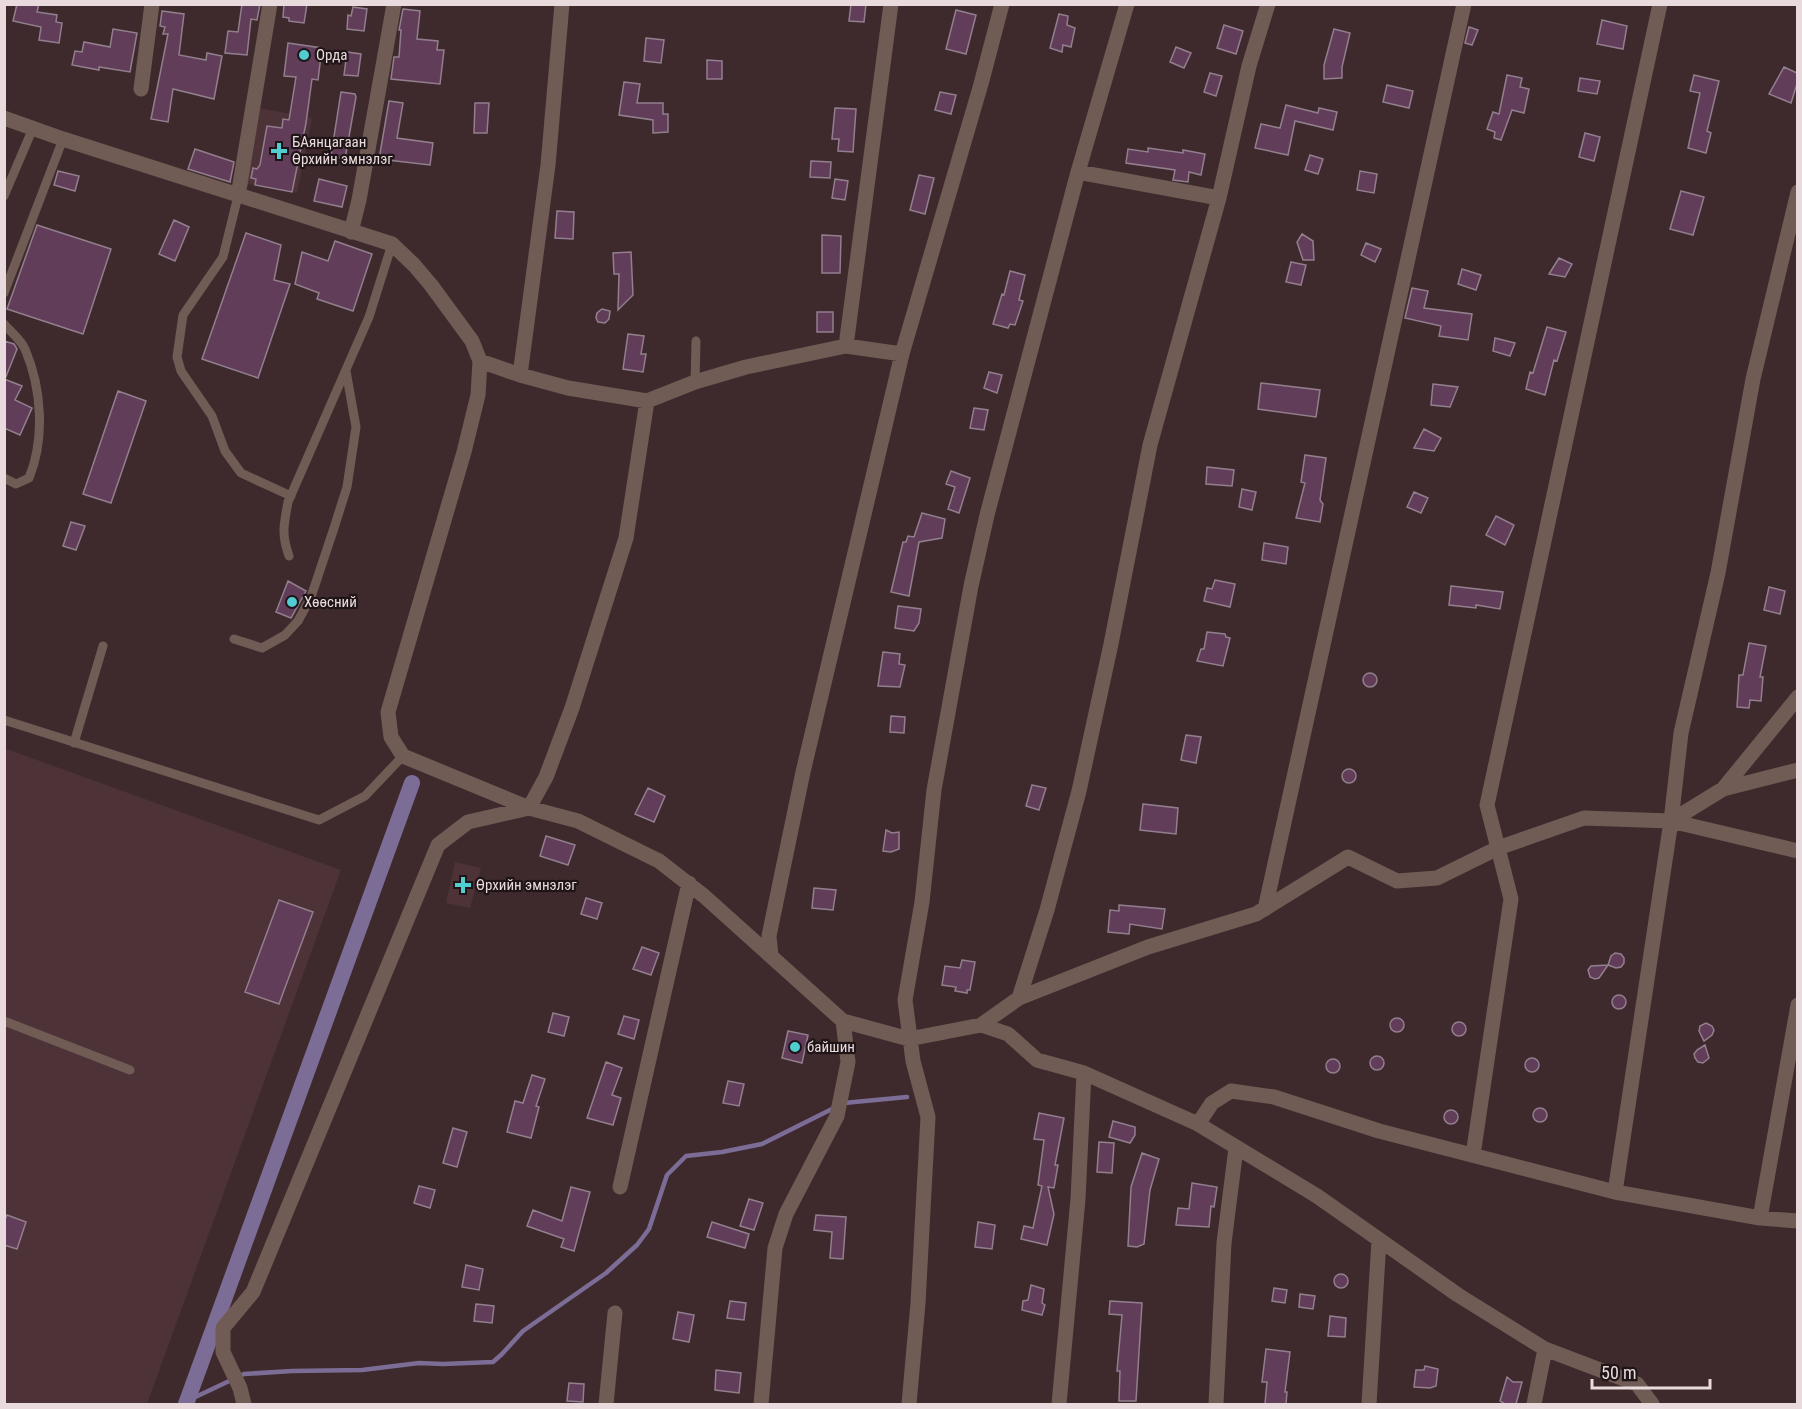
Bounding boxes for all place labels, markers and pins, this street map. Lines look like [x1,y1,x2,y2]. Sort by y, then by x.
place label: Орда [316,46,348,64]
marker: Орда [297,48,311,62]
place label: БАянцагаан Өрхийн эмнэлэг [292,133,393,168]
marker: БАянцагаан Өрхийн эмнэлэг [270,142,288,160]
place label: Хөөсний [304,593,357,611]
marker: Хөөсний [285,595,299,609]
marker: Өрхийн эмнэлэг [454,876,472,894]
place label: Өрхийн эмнэлэг [476,876,577,894]
place label: байшин [807,1038,855,1056]
marker: байшин [788,1040,802,1054]

